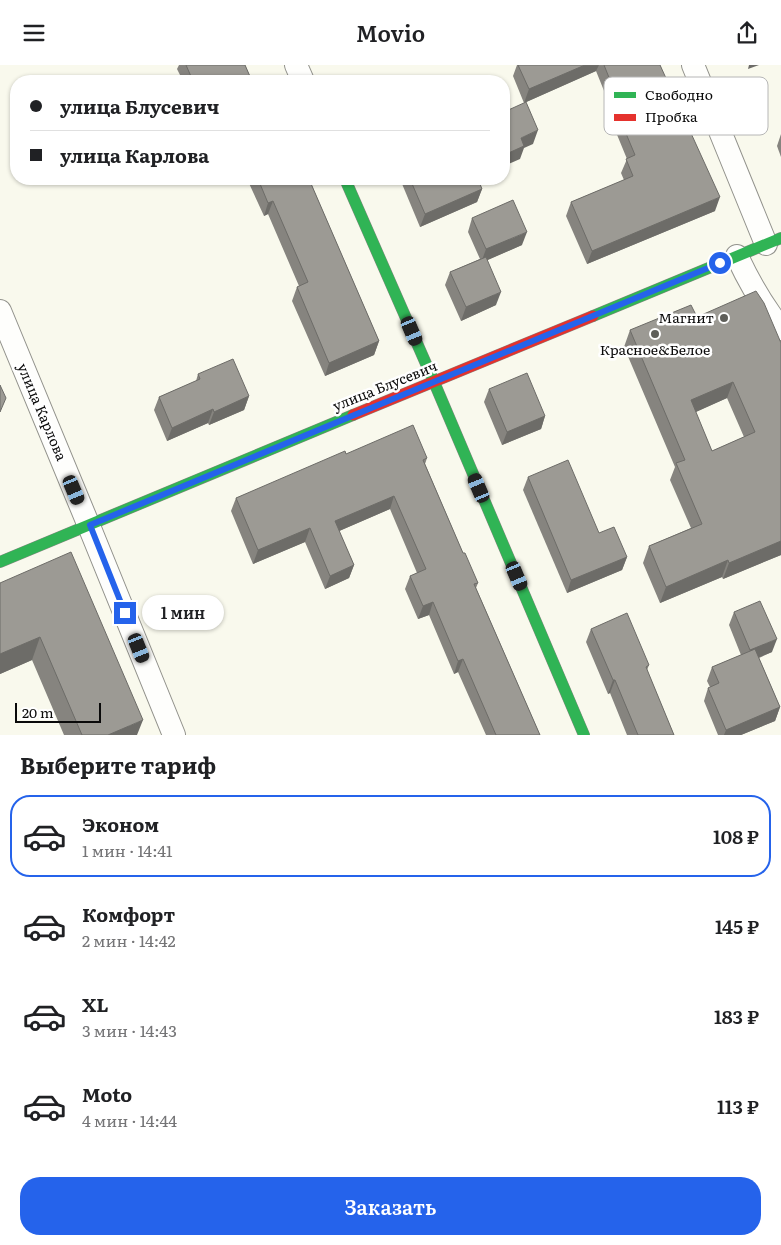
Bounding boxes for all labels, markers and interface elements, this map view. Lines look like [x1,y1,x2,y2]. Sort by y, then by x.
text: Movio [356,16,425,49]
icon: menu [20,19,48,47]
icon: share [733,19,761,47]
legend [604,77,768,135]
text: Свободно [645,84,713,104]
text: улица Блусевич [60,92,219,120]
text: Пробка [645,106,698,126]
text: улица Карлова [60,141,209,169]
route start [709,252,731,274]
place label: Магнит [658,307,714,327]
marker: Магнит [718,312,730,324]
car [399,314,424,348]
marker: Красное&Белое [649,328,661,340]
place label: Красное&Белое [600,339,710,359]
street label: улица Блусевич [329,355,440,415]
street label: улица Карлова [13,360,73,464]
car [466,471,491,505]
car [61,473,86,507]
car [504,559,529,593]
callout: 1 мин [142,595,225,631]
text: 1 мин [161,600,205,624]
route end [114,602,136,624]
car [126,631,151,665]
scale bar [15,700,101,723]
text: 20 m [22,702,54,722]
text: Выберите тариф [20,748,216,781]
text: Эконом [82,810,159,838]
icon: car [22,814,67,859]
text: 108 ₽ [713,822,759,850]
text: 1 мин · 14:41 [82,838,173,862]
text: Комфорт [82,900,175,928]
icon: car [22,904,67,949]
text: 145 ₽ [715,912,759,940]
text: 2 мин · 14:42 [82,928,176,952]
text: XL [82,990,109,1018]
icon: car [22,994,67,1039]
text: 183 ₽ [714,1002,759,1030]
text: 3 мин · 14:43 [82,1018,177,1042]
text: Moto [82,1080,132,1108]
icon: car [22,1084,67,1129]
text: 113 ₽ [717,1092,759,1120]
text: 4 мин · 14:44 [82,1108,177,1132]
button: Заказать [20,1177,761,1235]

